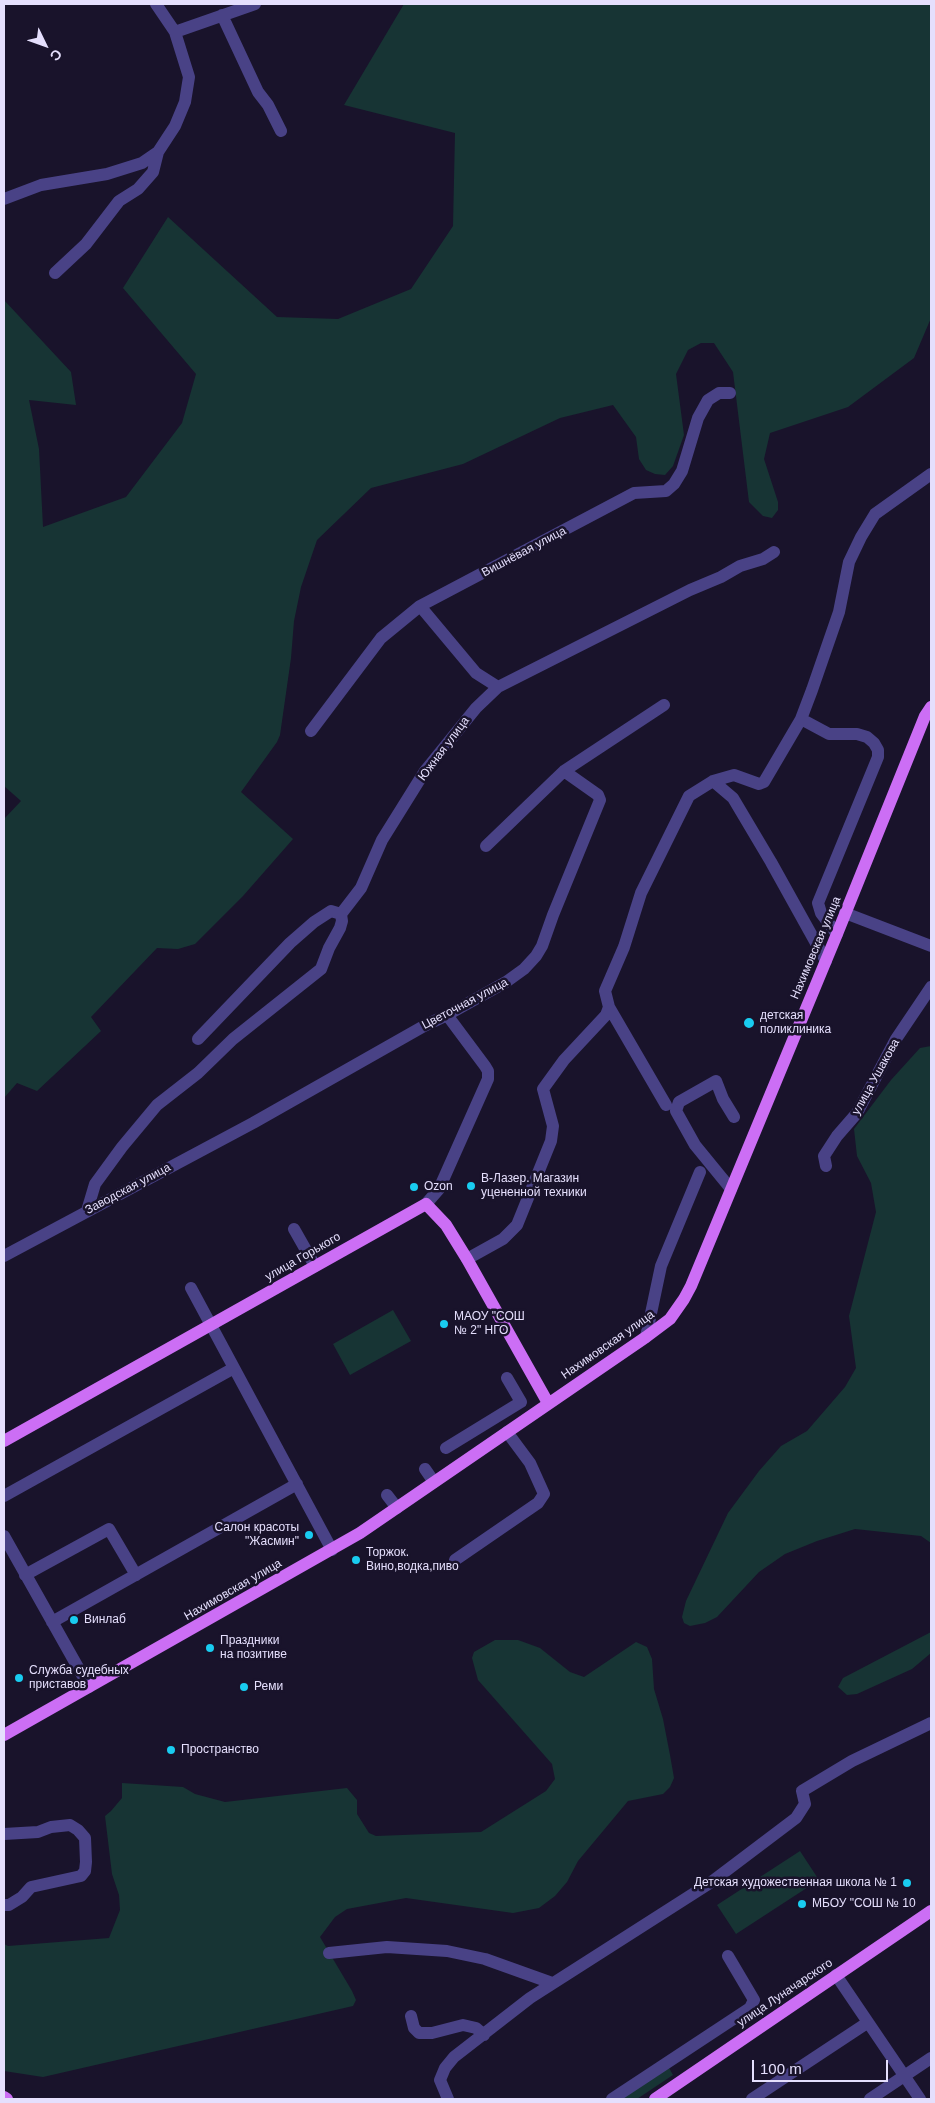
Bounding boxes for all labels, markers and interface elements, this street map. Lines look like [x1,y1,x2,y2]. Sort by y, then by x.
north arrow [20,20,70,70]
text: С [47,46,65,64]
street label: Вишнёвая улица [479,524,569,580]
street label: Южная улица [415,714,473,784]
street label: Нахимовская улица [788,894,844,1002]
street label: Цветочная улица [419,975,511,1033]
place label: детская поликлиника [760,1009,831,1037]
marker: детская поликлиника [742,1016,756,1030]
street label: улица Ушакова [849,1036,903,1118]
street label: Заводская улица [83,1160,173,1218]
place label: В-Лазер. Магазин уцененной техники [481,1172,587,1200]
place label: Ozon [424,1180,453,1194]
marker: В-Лазер. Магазин уцененной техники [465,1180,477,1192]
marker: Ozon [408,1181,420,1193]
street label: улица Горького [263,1230,343,1284]
street label: Нахимовская улица [559,1307,657,1383]
place label: МАОУ "СОШ № 2" НГО [454,1310,525,1338]
marker: МАОУ "СОШ № 2" НГО [438,1318,450,1330]
place label: Салон красоты "Жасмин" [214,1521,299,1549]
marker: Салон красоты "Жасмин" [303,1529,315,1541]
place label: Торжок. Вино,водка,пиво [366,1546,459,1574]
marker: Торжок. Вино,водка,пиво [350,1554,362,1566]
street label: Нахимовская улица [182,1556,284,1624]
place label: Винлаб [84,1613,126,1627]
marker: Винлаб [68,1614,80,1626]
place label: Праздники на позитиве [220,1634,287,1662]
marker: Праздники на позитиве [204,1642,216,1654]
place label: Служба судебных приставов [29,1664,129,1692]
marker: Служба судебных приставов [13,1672,25,1684]
place label: Реми [254,1680,283,1694]
marker: Реми [238,1681,250,1693]
place label: Пространство [181,1743,259,1757]
marker: Пространство [165,1744,177,1756]
place label: Детская художественная школа № 1 [694,1876,897,1890]
marker: Детская художественная школа № 1 [901,1877,913,1889]
place label: МБОУ "СОШ № 10 [812,1897,916,1911]
marker: МБОУ "СОШ № 10 [796,1898,808,1910]
street label: улица Луначарского [735,1956,835,2030]
scale bar [755,2050,891,2082]
text: 100 m [760,2060,802,2077]

